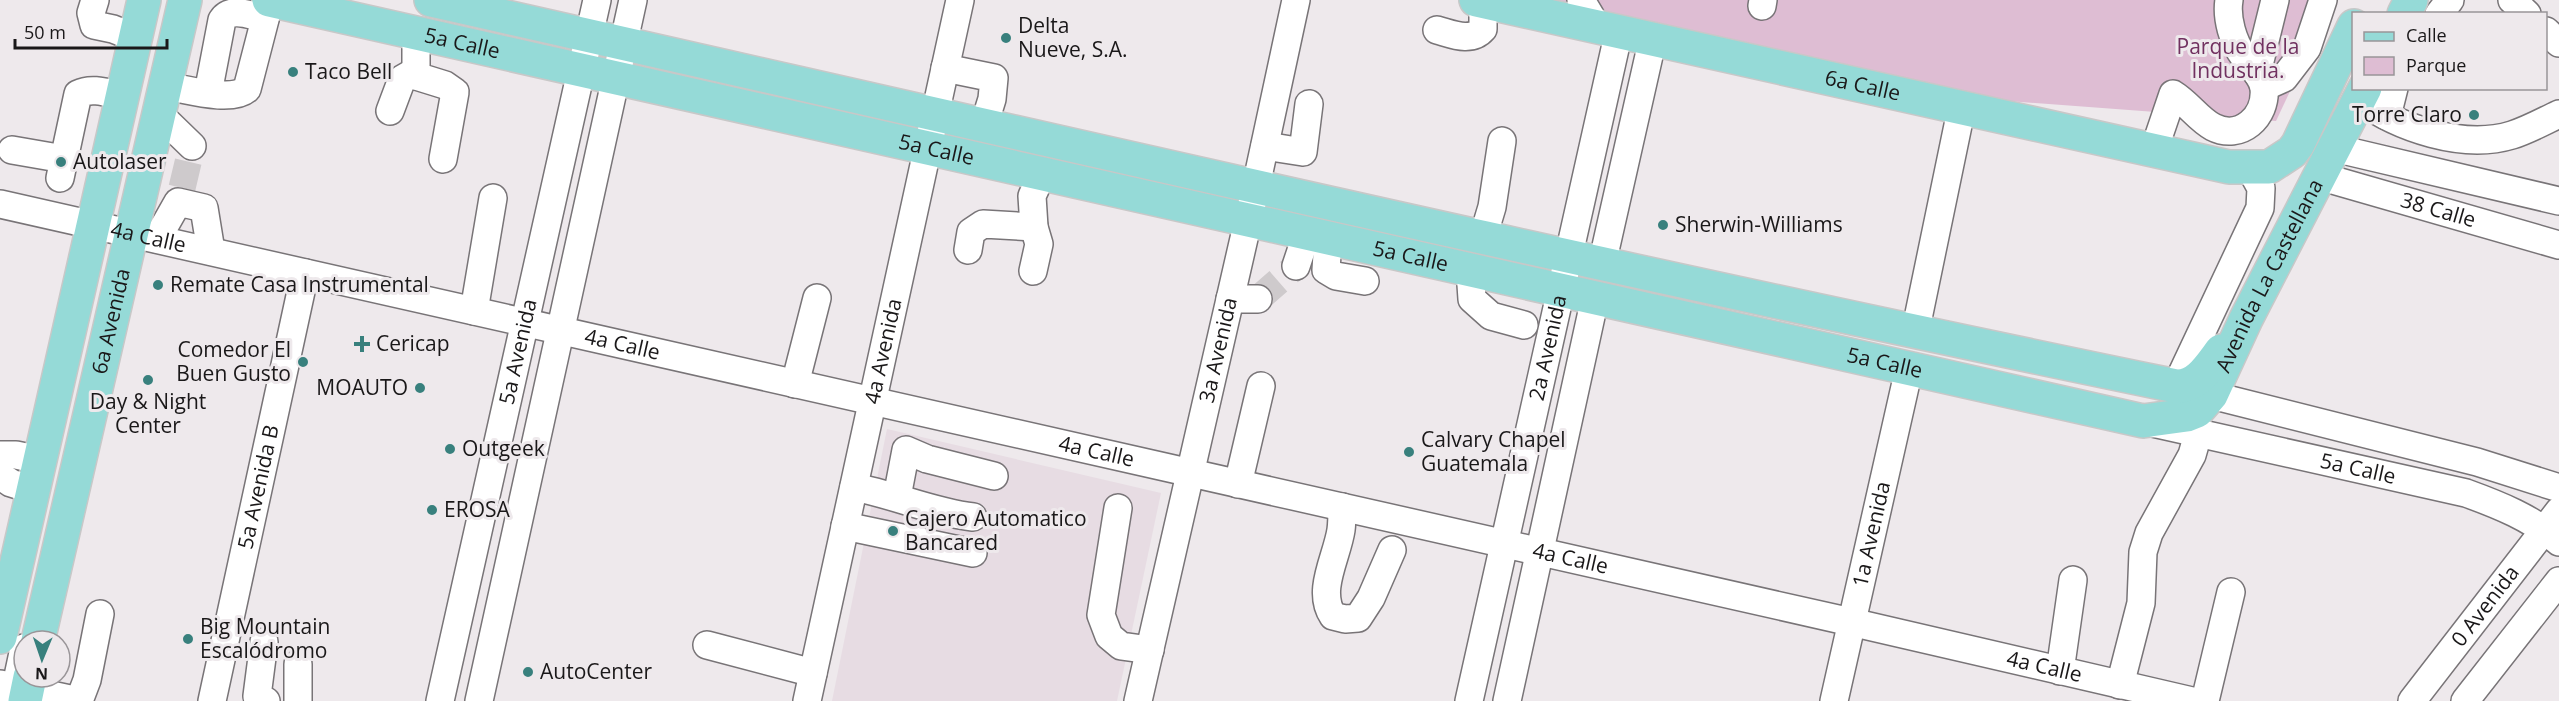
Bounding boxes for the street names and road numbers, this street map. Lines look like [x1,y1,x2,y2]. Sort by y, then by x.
street label: 5a Calle [422,20,503,64]
street label: 6a Calle [1822,63,1903,107]
street label: 5a Calle [896,127,977,171]
street label: Avenida La Castellana [2208,174,2329,376]
street label: 38 Calle [2398,185,2479,233]
street label: 4a Calle [108,214,189,259]
street label: 5a Calle [1370,233,1451,278]
street label: 6a Avenida [85,266,136,377]
street label: 2a Avenida [1522,292,1573,403]
street label: 3a Avenida [1192,294,1243,405]
street label: 5a Avenida [492,296,543,407]
street label: 4a Avenida [857,296,907,407]
street label: 4a Calle [582,321,663,366]
street label: 5a Calle [1845,340,1925,384]
street label: 5a Avenida B [230,422,285,552]
street label: 4a Calle [1056,429,1137,473]
street label: 5a Calle [2318,446,2399,490]
street label: 1a Avenida [1845,478,1896,589]
street label: 4a Calle [1530,536,1611,580]
street label: 0 Avenida [2444,559,2525,652]
street label: 4a Calle [2004,644,2085,688]

